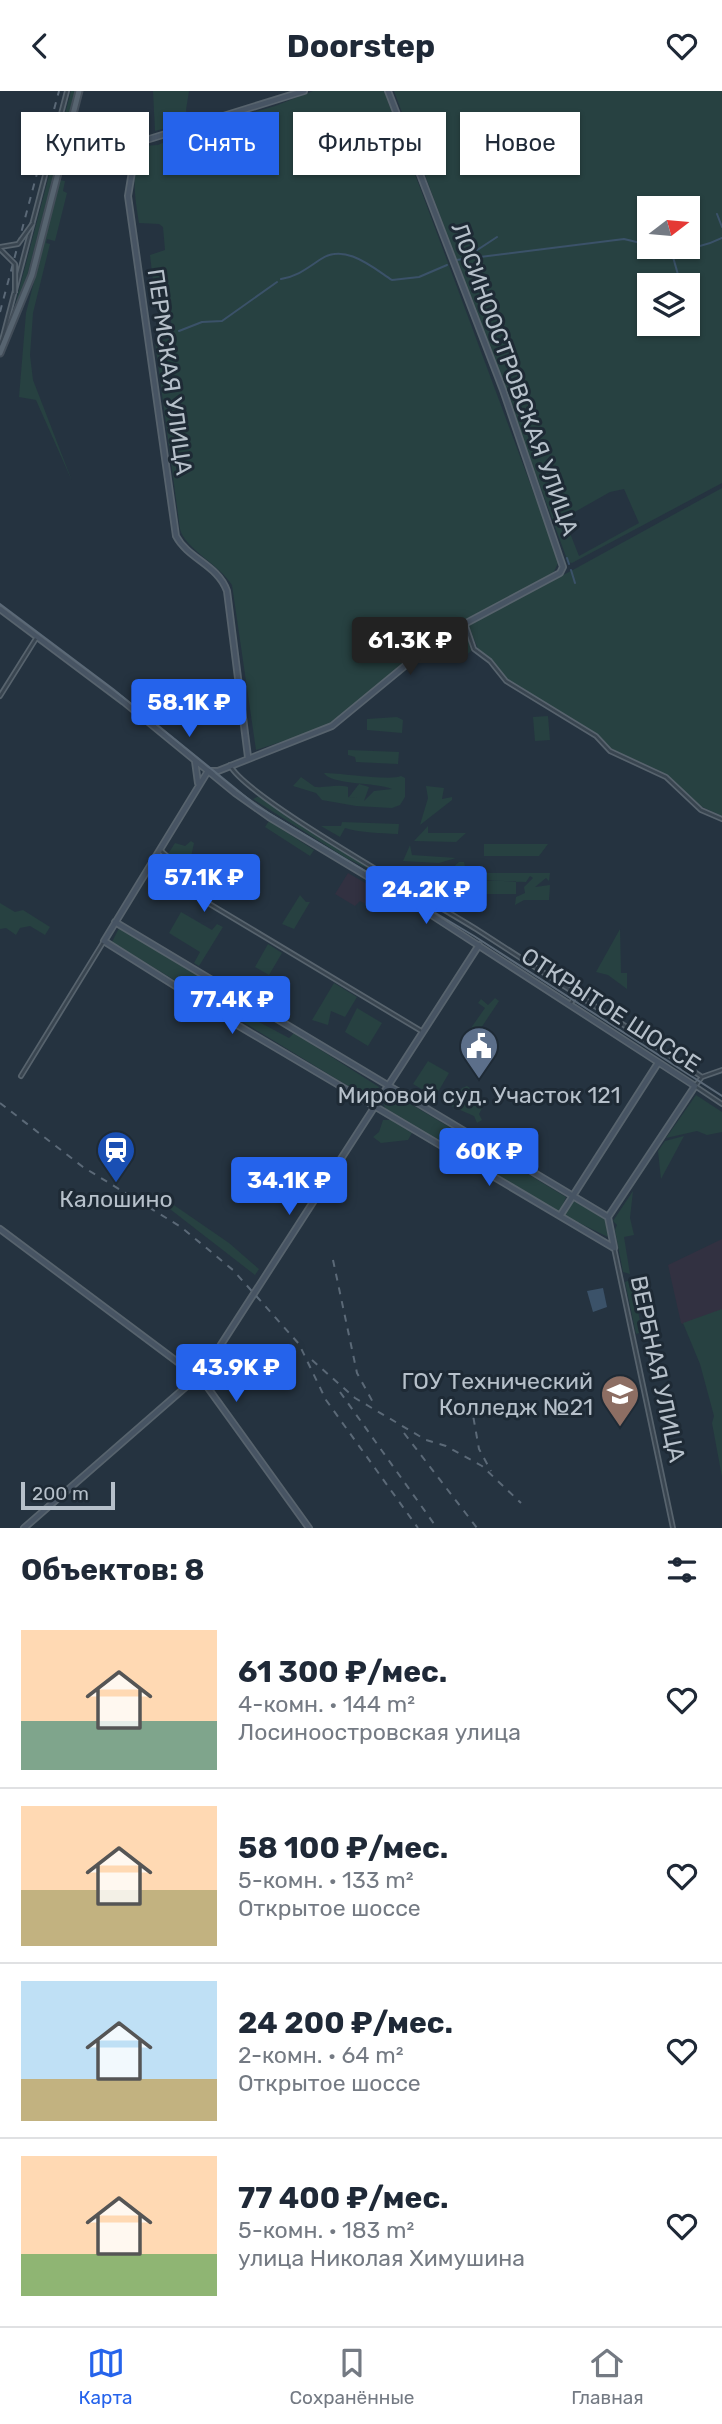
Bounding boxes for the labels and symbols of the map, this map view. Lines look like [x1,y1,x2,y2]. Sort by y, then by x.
north arrow [637,196,700,259]
street label: ЛОСИНООСТРОВСКАЯ УЛИЦА [445,219,585,539]
street label: ПЕРМСКАЯ УЛИЦА [142,267,198,477]
pin: 61.3K ₽ [345,617,475,677]
pin: 58.1K ₽ [124,679,254,739]
pin: 57.1K ₽ [139,855,269,914]
pin: 24.2K ₽ [361,867,491,926]
street label: ОТКРЫТОЕ ШОССЕ [516,942,706,1078]
pin: 77.4K ₽ [167,977,297,1036]
public building icon: Мировой суд. Участок 121 [458,1025,500,1080]
place label: Мировой суд. Участок 121 [337,1081,621,1109]
station icon: Калошино [95,1129,137,1184]
pin: 60K ₽ [440,1129,538,1188]
pin: 34.1K ₽ [224,1157,354,1217]
place label: Калошино [59,1185,173,1213]
street label: ВЕРБНАЯ УЛИЦА [625,1273,691,1465]
pin: 43.9K ₽ [171,1345,301,1404]
place label: ГОУ Технический Колледж №21 [402,1367,593,1421]
school or university icon: ГОУ Технический Колледж №21 [599,1373,641,1428]
scale bar [21,1479,116,1511]

